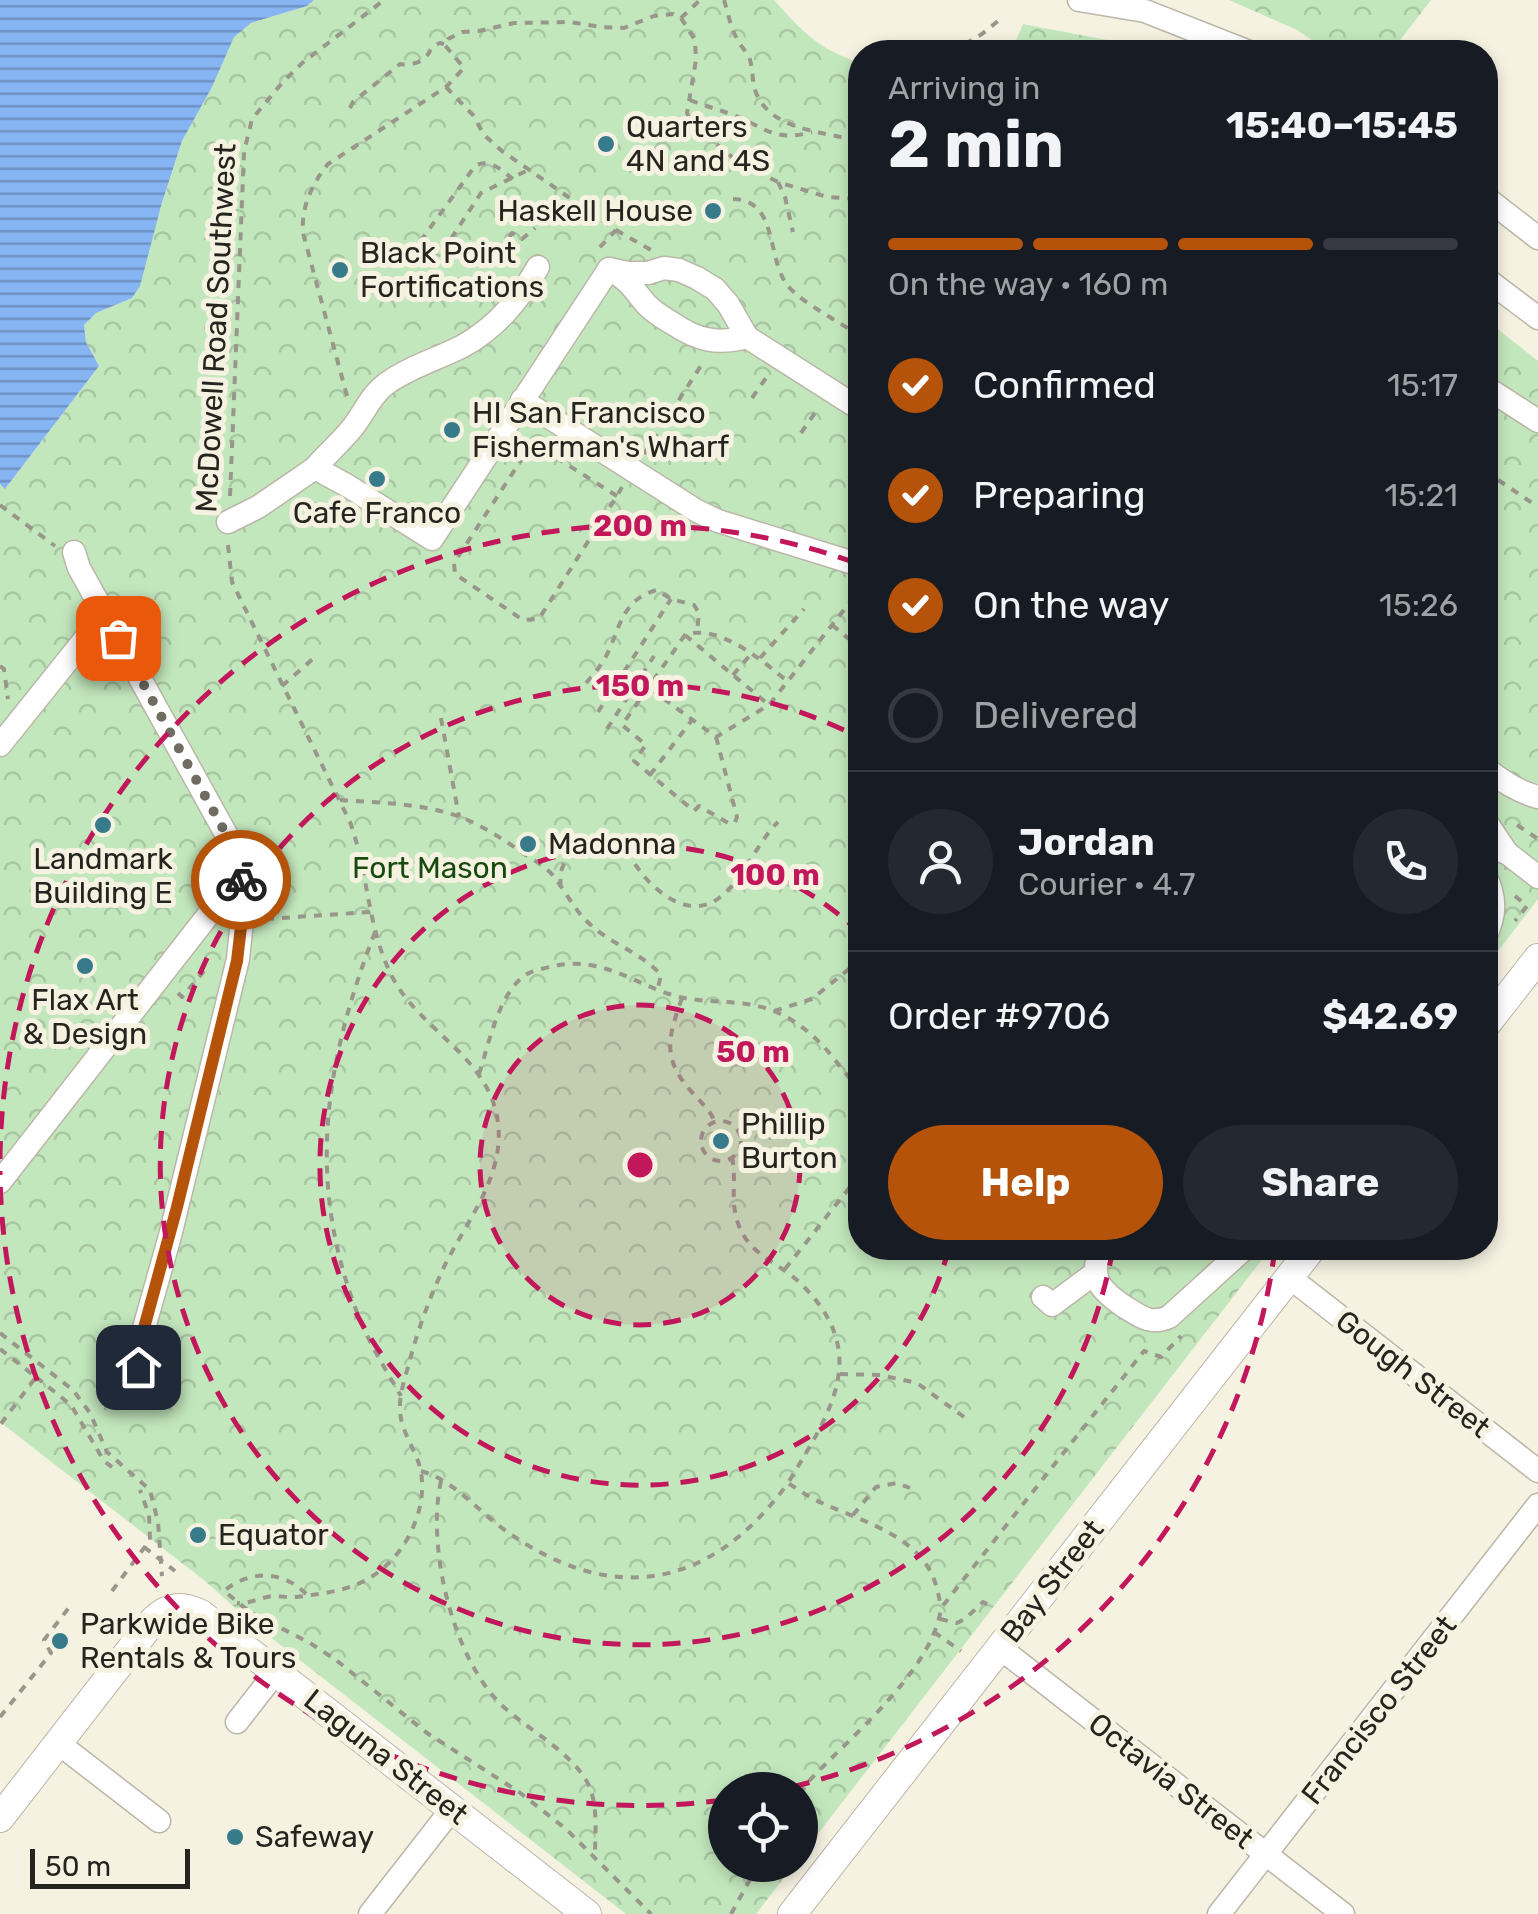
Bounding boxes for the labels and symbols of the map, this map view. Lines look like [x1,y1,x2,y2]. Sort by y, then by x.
place label: Quarters 4N and 4S [626,109,770,179]
marker: Quarters 4N and 4S [595,133,617,155]
street label: McDowell Road Southwest [188,142,244,514]
place label: Haskell House [497,193,693,229]
marker: Haskell House [702,200,724,222]
place label: Black Point Fortifications [360,235,544,305]
marker: Black Point Fortifications [329,259,351,281]
place label: HI San Francisco Fisherman's Wharf [472,395,729,465]
marker: HI San Francisco Fisherman's Wharf [441,419,463,441]
marker: Cafe Franco [366,468,388,490]
place label: Cafe Franco [293,495,461,531]
text: 200 m [593,508,687,544]
pin [76,596,161,681]
text: 150 m [596,668,684,704]
marker: Landmark Building E [92,814,114,836]
place label: Madonna [548,826,676,862]
courier [191,830,291,930]
marker: Madonna [517,833,539,855]
place label: Landmark Building E [33,841,173,911]
park label: Fort Mason [352,850,508,886]
text: 100 m [730,857,820,893]
marker: Flax Art & Design [74,955,96,977]
place label: Flax Art & Design [23,982,147,1052]
text: 50 m [716,1034,790,1070]
place label: Phillip Burton [741,1106,838,1176]
marker: Phillip Burton [710,1130,732,1152]
centre of rings [622,1147,658,1183]
street label: Gough Street [1329,1303,1498,1446]
pin [96,1325,181,1410]
street label: Bay Street [993,1512,1111,1650]
place label: Equator [218,1517,329,1553]
marker: Equator [187,1524,209,1546]
place label: Parkwide Bike Rentals & Tours [80,1606,296,1676]
street label: Francisco Street [1294,1608,1464,1812]
marker: Parkwide Bike Rentals & Tours [49,1630,71,1652]
street label: Laguna Street [297,1682,475,1832]
street label: Octavia Street [1081,1705,1261,1857]
place label: Safeway [255,1819,374,1855]
marker: Safeway [224,1826,246,1848]
scale bar [30,1844,190,1888]

